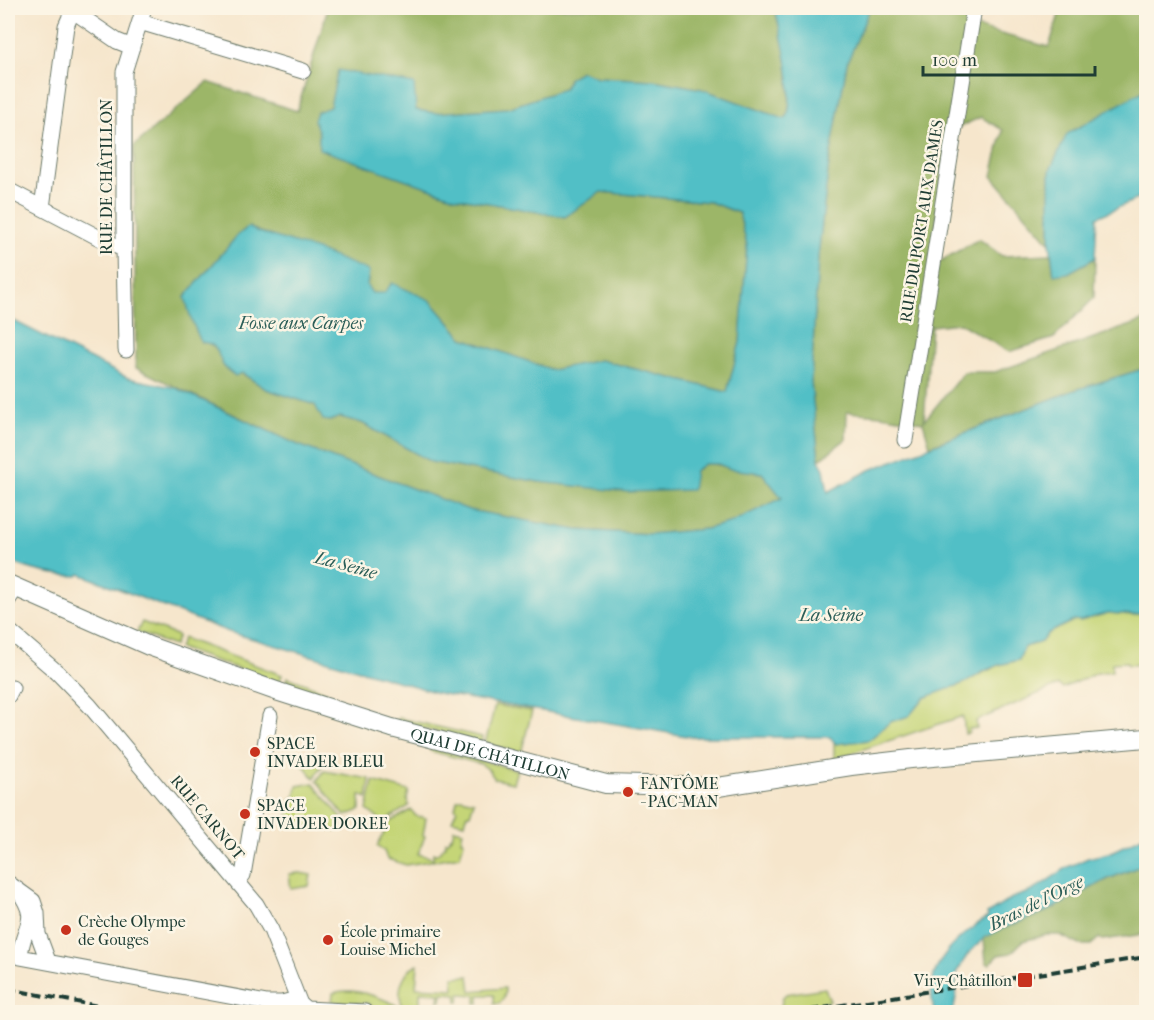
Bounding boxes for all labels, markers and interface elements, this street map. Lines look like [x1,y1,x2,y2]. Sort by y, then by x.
scale bar [923,39,1096,77]
text: 100 m [932,50,977,71]
street label: RUE DE CHÂTILLON [96,99,116,255]
street label: RUE DU PORT AUX DAMES [896,118,947,324]
water label: Fosse aux Carpes [238,313,364,334]
water label: La Seine [311,547,380,584]
water label: La Seine [797,605,863,626]
street label: QUAI DE CHÂTILLON [408,724,572,784]
place label: SPACE INVADER BLEU [267,734,385,771]
marker: SPACE INVADER BLEU [248,745,262,759]
street label: RUE CARNOT [167,771,249,864]
place label: FANTÔME - PAC-MAN [640,773,719,811]
marker: FANTÔME - PAC-MAN [621,785,635,799]
place label: SPACE INVADER DOREE [257,796,388,833]
marker: SPACE INVADER DOREE [238,807,252,821]
water label: Bras de l'Orge [985,871,1088,936]
place label: Crèche Olympe de Gouges [78,912,186,949]
place label: École primaire Louise Michel [340,921,441,959]
marker: Crèche Olympe de Gouges [59,923,73,937]
marker: École primaire Louise Michel [321,933,335,947]
place label: Viry-Châtillon [913,971,1013,990]
marker: Viry-Châtillon [1016,971,1034,989]

